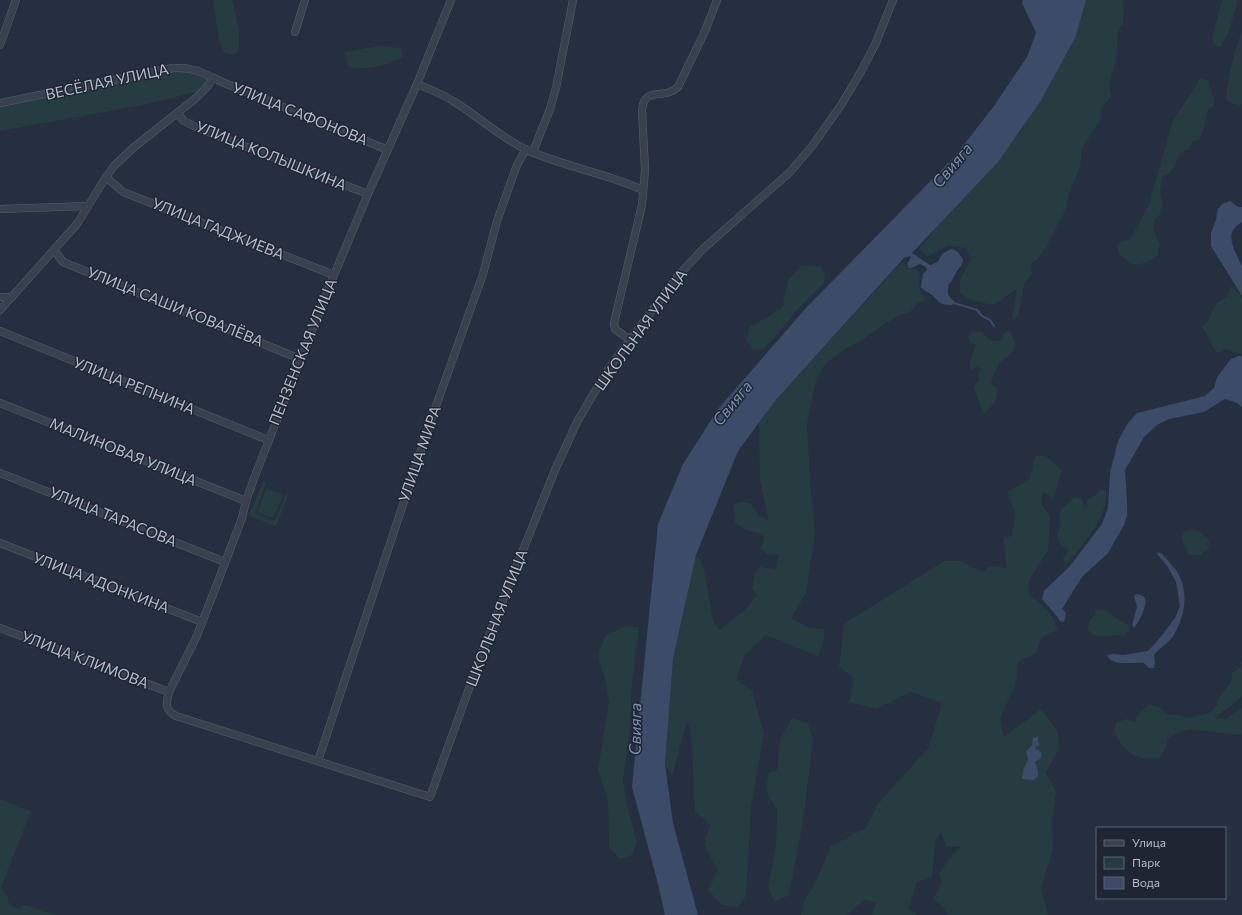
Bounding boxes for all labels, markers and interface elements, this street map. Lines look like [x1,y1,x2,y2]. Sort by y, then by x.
street label: ВЕСЁЛАЯ УЛИЦА [44,59,170,103]
street label: УЛИЦА САФОНОВА [230,78,371,149]
street label: УЛИЦА КОЛЫШКИНА [193,117,349,194]
water label: Свияга [928,139,976,191]
street label: УЛИЦА ГАДЖИЕВА [150,193,287,263]
street label: УЛИЦА САШИ КОВАЛЁВА [85,262,266,350]
street label: ШКОЛЬНАЯ УЛИЦА [590,265,690,394]
street label: ПЕНЗЕНСКАЯ УЛИЦА [264,276,340,428]
street label: УЛИЦА РЕПНИНА [71,352,198,418]
water label: Свияга [708,376,755,429]
street label: УЛИЦА МИРА [394,403,444,504]
street label: МАЛИНОВАЯ УЛИЦА [47,413,199,489]
street label: УЛИЦА ТАРАСОВА [47,482,180,550]
street label: ШКОЛЬНАЯ УЛИЦА [462,546,531,689]
street label: УЛИЦА АДОНКИНА [31,548,172,616]
street label: УЛИЦА КЛИМОВА [19,626,152,692]
water label: Свияга [625,703,644,755]
legend [1096,827,1226,899]
text: Улица [1132,835,1166,849]
text: Парк [1132,855,1161,869]
text: Вода [1132,875,1160,889]

